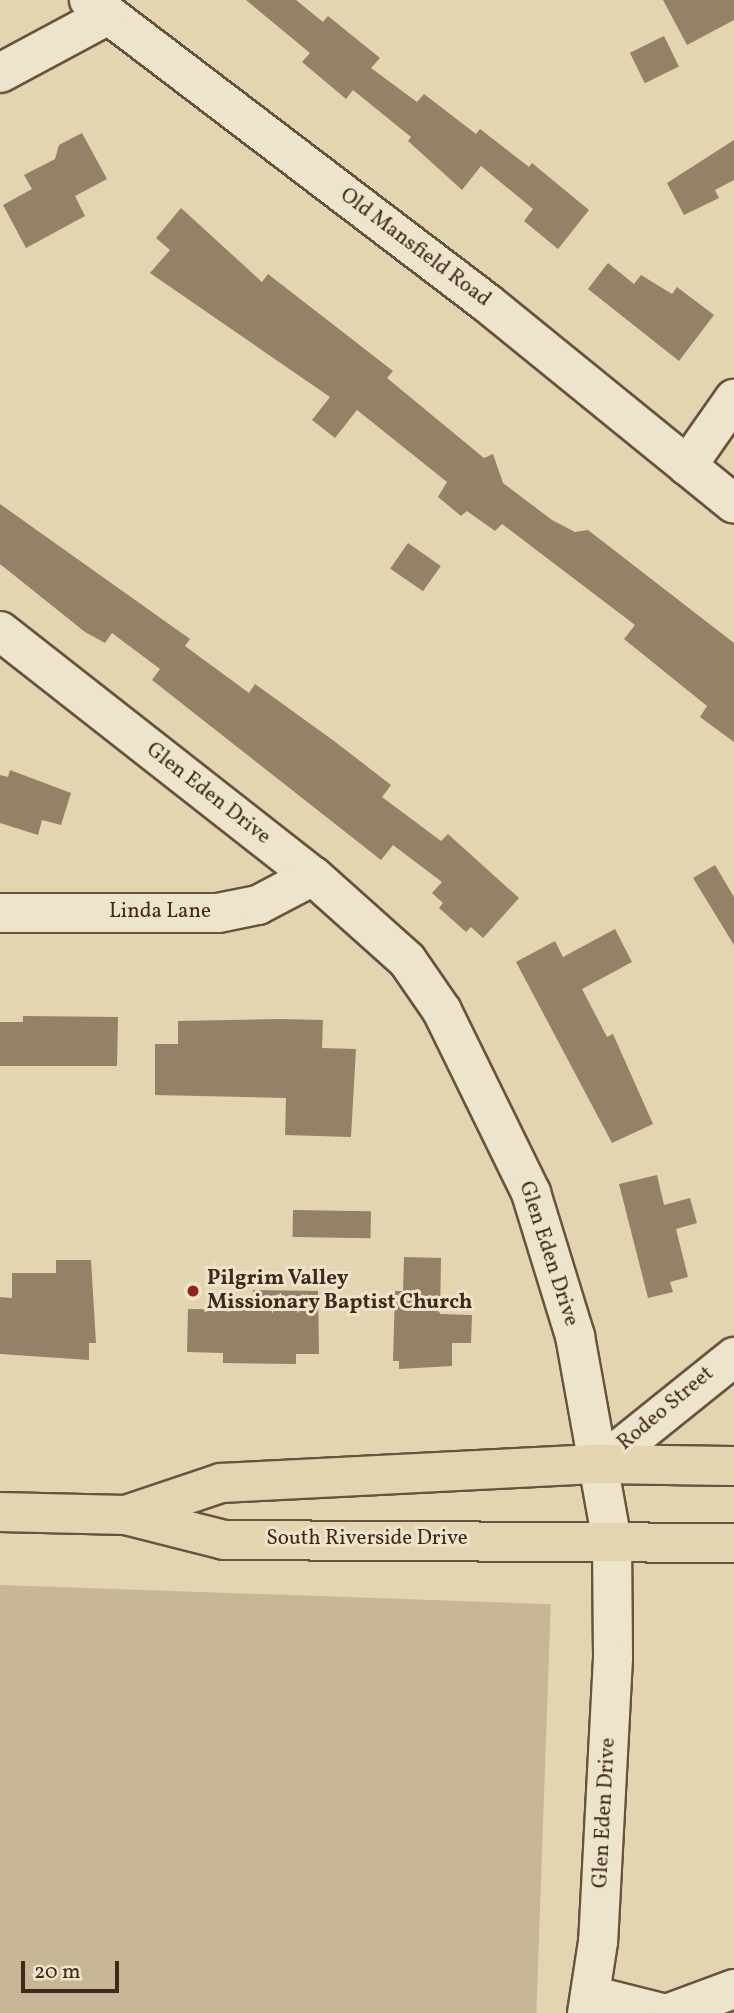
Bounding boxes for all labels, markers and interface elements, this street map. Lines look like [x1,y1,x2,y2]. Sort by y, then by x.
street label: Old Mansfield Road [335,183,495,313]
street label: Glen Eden Drive [141,738,275,850]
street label: Linda Lane [109,899,211,925]
street label: Glen Eden Drive [513,1178,583,1330]
place label: Pilgrim Valley Missionary Baptist Church [207,1266,473,1316]
marker: Pilgrim Valley Missionary Baptist Church [185,1283,201,1299]
street label: Rodeo Street [613,1362,719,1456]
street label: South Riverside Drive [266,1526,468,1552]
street label: Glen Eden Drive [588,1737,622,1889]
scale bar [24,1946,122,1990]
text: 20 m [34,1958,80,1987]

